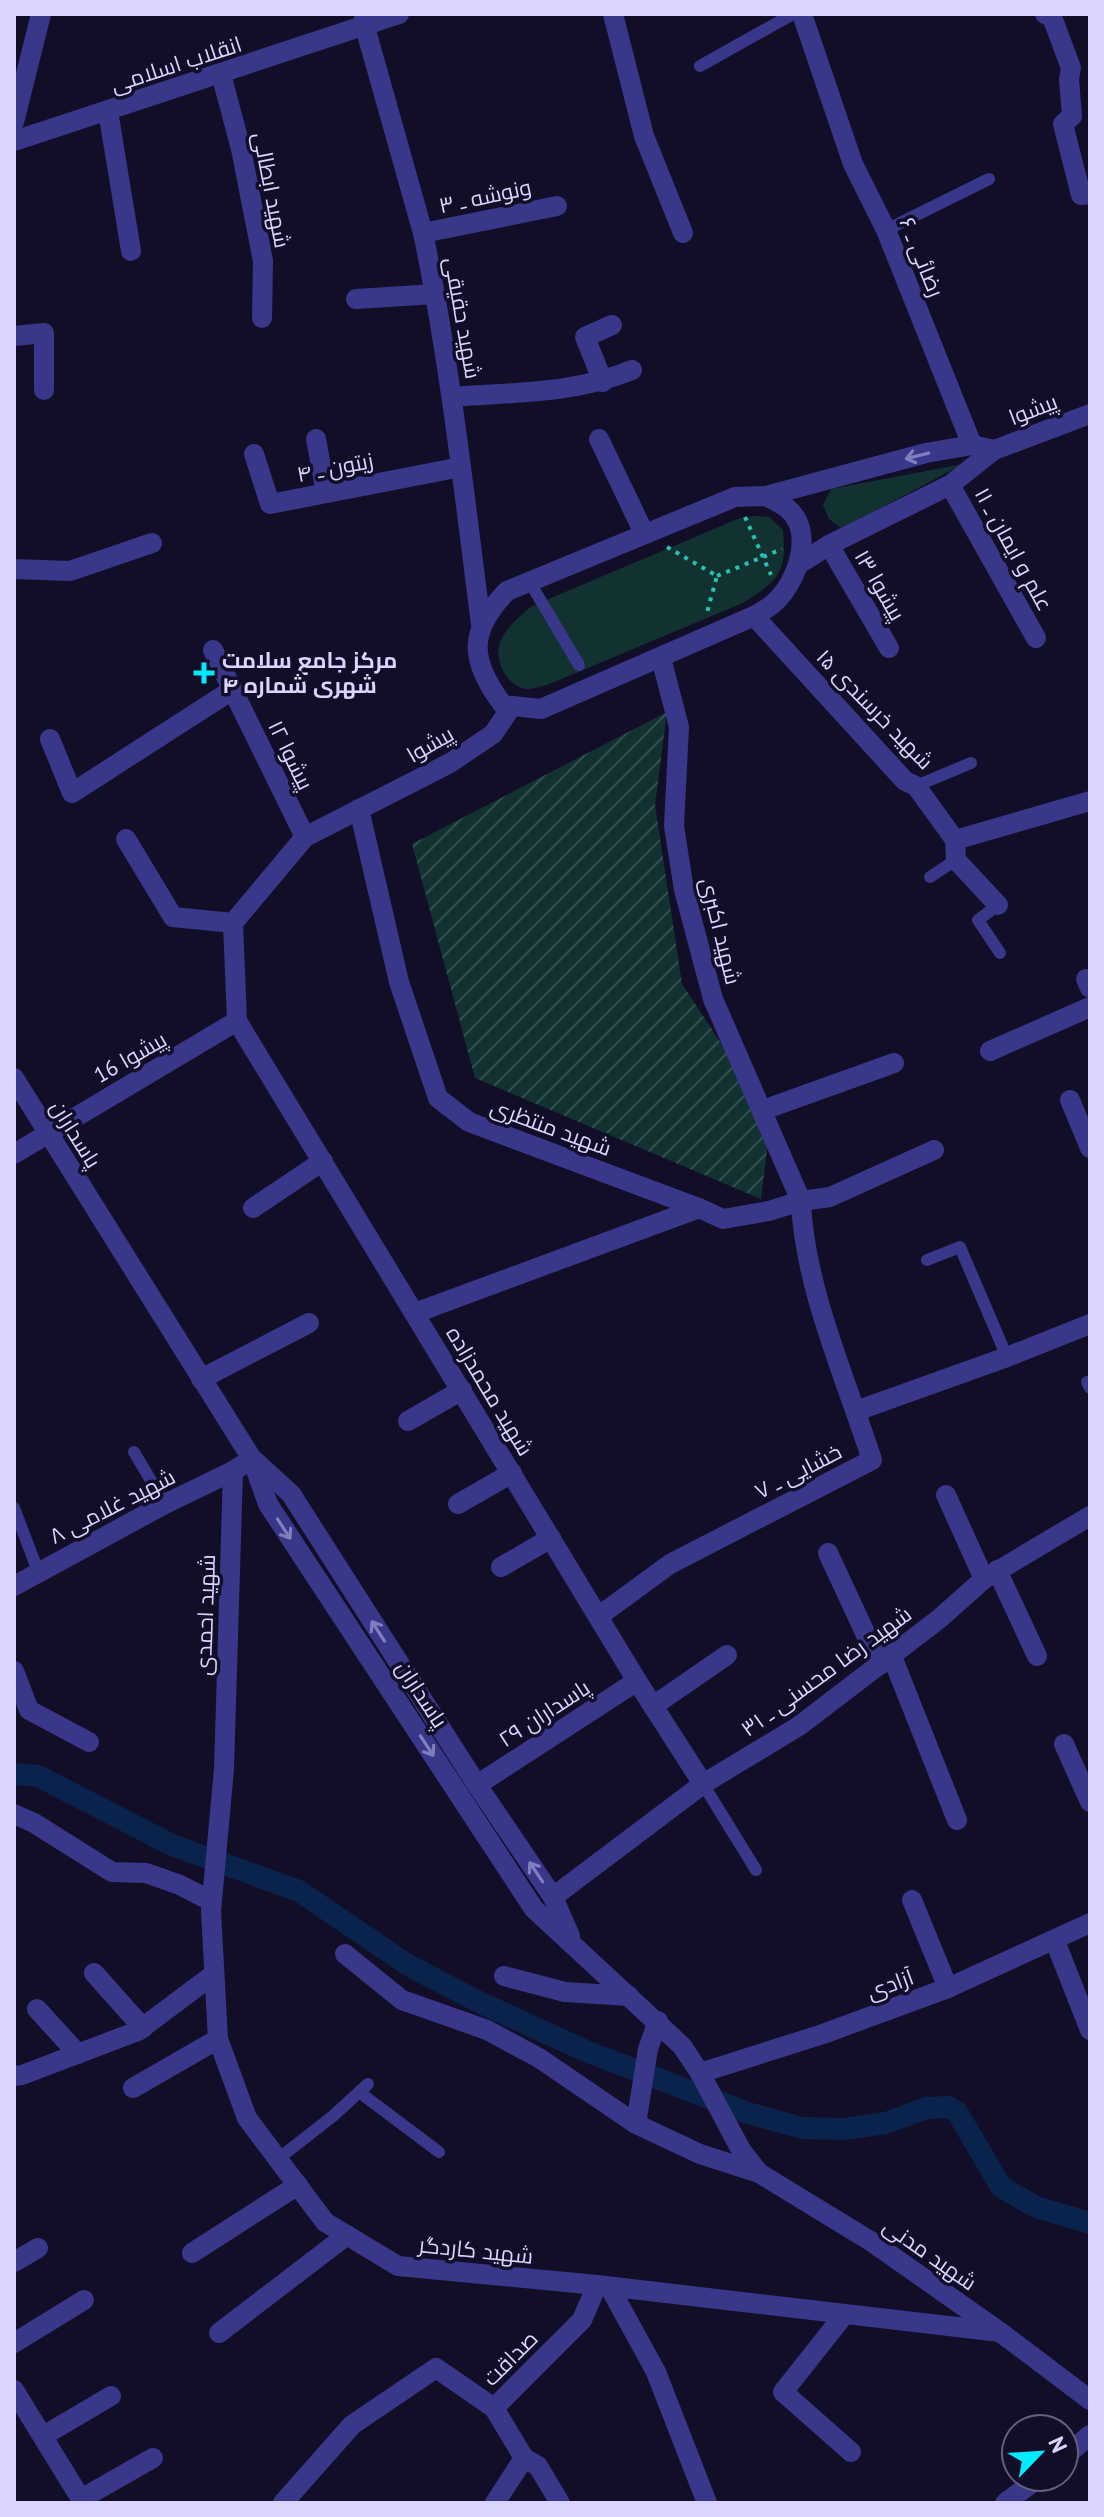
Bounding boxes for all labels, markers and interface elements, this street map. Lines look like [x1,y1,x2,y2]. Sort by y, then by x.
street label: انقلاب اسلامی [107,30,245,98]
street label: شهید ابطالی [247,130,297,250]
street label: ونوشه ـ ۳ [436,173,534,219]
street label: رضائی ـ ۶ [893,213,951,301]
street label: شهید حقیقی [439,255,487,381]
street label: پیشوا [1005,387,1062,432]
street label: زیتون ـ ۴ [294,446,376,488]
one-way arrow [905,449,931,464]
street label: علم و ایمان ـ ۱۱ [967,482,1059,617]
street label: پیشوا ۱۳ [848,544,912,626]
street label: شهید خرسندی ۱۵ [811,643,939,775]
place label: مرکز جامع سلامت شهری شماره ۴ [222,646,397,699]
marker: مرکز جامع سلامت شهری شماره ۴ [193,662,215,684]
street label: پیشوا ۱۲ [261,716,320,795]
street label: پیشوا [401,719,459,769]
street label: شهید اکبری [694,875,748,987]
street label: پیشوا 16 [88,1025,172,1090]
street label: شهید منتظری [487,1092,615,1162]
street label: پاسداران [44,1095,108,1174]
street label: شهید محمدزاده [440,1321,540,1461]
street label: خشایی ـ ۷ [750,1437,846,1505]
street label: ۸ شهید غلامی [44,1462,180,1550]
one-way arrow [277,1517,293,1540]
street label: شهید احمدی [189,1554,221,1676]
street label: شهید رضا محسنی ـ ۳۱ [735,1600,917,1742]
one-way arrow [370,1621,387,1643]
street label: پاسداران [389,1655,454,1734]
street label: پاسداران ۲۹ [493,1673,596,1754]
one-way arrow [419,1735,436,1757]
one-way arrow [528,1862,544,1884]
street label: آزادی [863,1963,917,2005]
street label: شهید مدنی [878,2212,982,2296]
street label: شهید کاردگر [415,2230,535,2270]
street label: صداقت [476,2324,544,2392]
north arrow [1000,2413,1080,2493]
text: N [1042,2432,1074,2457]

